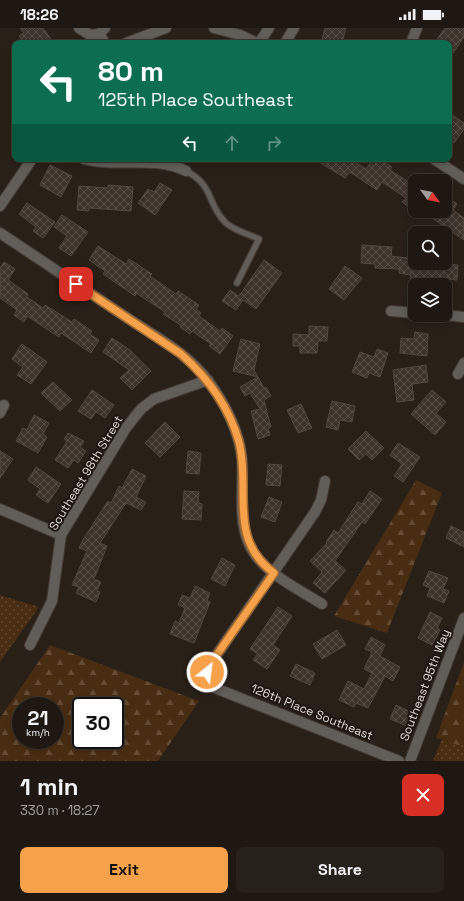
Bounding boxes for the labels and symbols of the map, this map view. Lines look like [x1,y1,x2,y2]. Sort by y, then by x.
north arrow [408,174,452,218]
pin [59,267,93,301]
street label: Southeast 98th Street [45,413,127,533]
street label: Southeast 95th Way [396,627,454,743]
position arrow [186,651,228,693]
street label: 126th Place Southeast [249,680,375,744]
speed limit sign: 30 [72,697,124,749]

